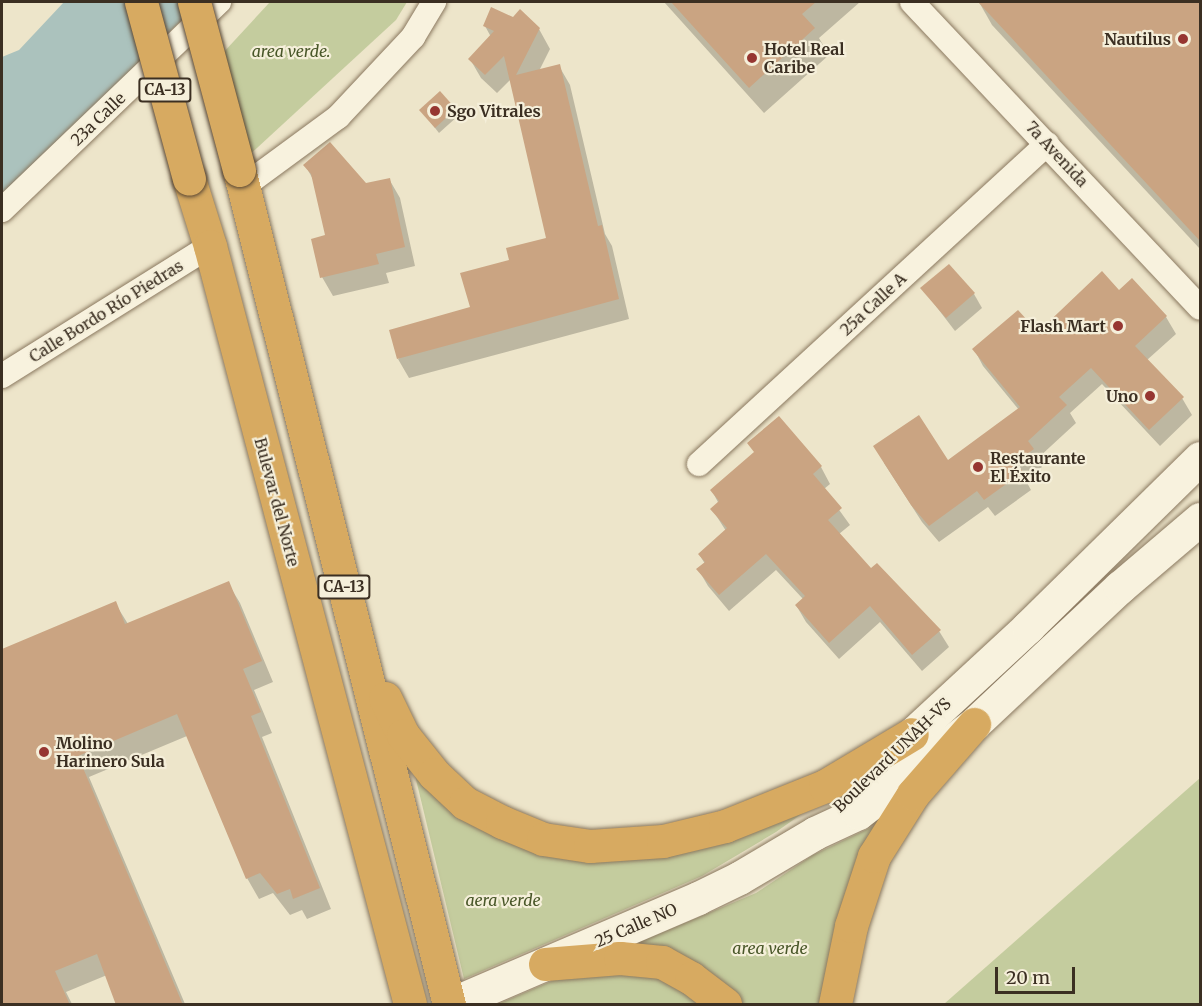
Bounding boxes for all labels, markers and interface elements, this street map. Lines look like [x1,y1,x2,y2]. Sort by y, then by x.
place label: Nautilus [1104,29,1171,49]
marker: Nautilus [1176,32,1190,46]
place label: Hotel Real Caribe [764,39,844,77]
park label: area verde. [252,41,330,61]
marker: Hotel Real Caribe [745,51,759,65]
road number: CA-13 [138,78,192,102]
street label: 23a Calle [67,88,129,150]
place label: Sgo Vitrales [447,101,541,121]
marker: Sgo Vitrales [428,104,442,118]
street label: 7a Avenida [1022,117,1092,191]
street label: Calle Bordo Río Piedras [26,256,186,366]
street label: 25a Calle A [836,269,910,339]
place label: Flash Mart [1020,316,1106,336]
marker: Flash Mart [1111,319,1125,333]
place label: Uno [1106,386,1138,406]
marker: Uno [1143,389,1157,403]
street label: Bulevar del Norte [251,435,303,569]
place label: Restaurante El Éxito [990,448,1085,486]
marker: Restaurante El Éxito [971,460,985,474]
road number: CA-13 [317,575,371,599]
street label: Boulevard UNAH-VS [829,694,955,816]
place label: Molino Harinero Sula [56,733,165,771]
marker: Molino Harinero Sula [37,745,51,759]
park label: aera verde [465,890,541,910]
street label: 25 Calle NO [592,899,680,951]
park label: area verde [732,938,808,958]
scale bar [998,955,1078,993]
text: 20 m [1006,966,1050,989]

